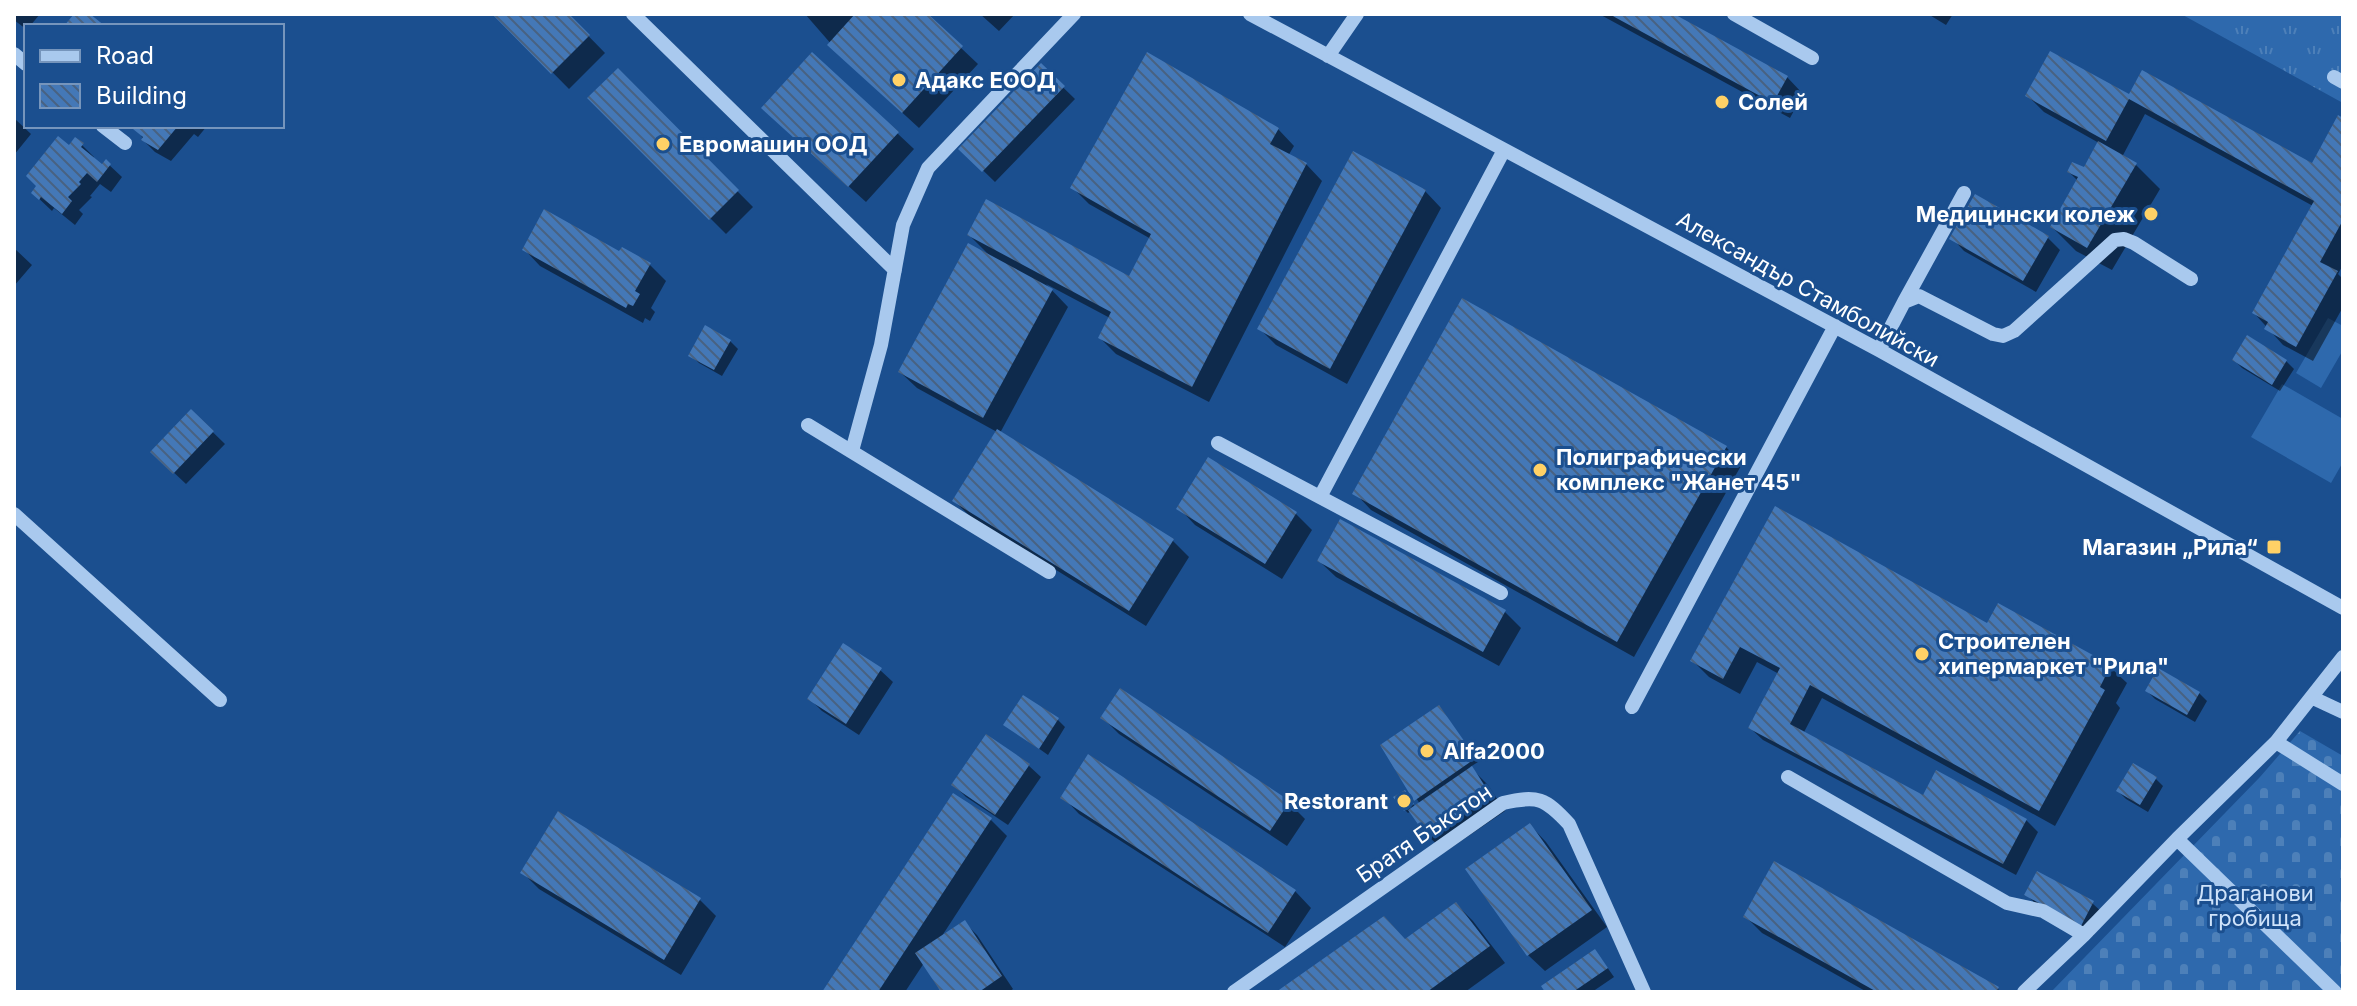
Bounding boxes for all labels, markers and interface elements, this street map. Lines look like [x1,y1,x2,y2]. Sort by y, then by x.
legend [24,24,284,128]
text: Road [96,41,154,70]
place label: Адакс ЕООД [915,67,1056,93]
marker: Адакс ЕООД [890,71,908,89]
text: Building [96,81,187,110]
place label: Солей [1738,89,1808,115]
marker: Солей [1713,93,1731,111]
place label: Евромашин ООД [679,131,868,157]
marker: Евромашин ООД [654,135,672,153]
place label: Медицински колеж [1916,201,2135,227]
marker: Медицински колеж [2142,205,2160,223]
street label: Александър Стамболийски [1672,206,1944,372]
place label: Полиграфически комплекс "Жанет 45" [1556,444,1802,495]
marker: Полиграфически комплекс "Жанет 45" [1531,461,1549,479]
place label: Магазин „Рила“ [2082,534,2258,560]
marker: Магазин „Рила“ [2265,538,2283,556]
place label: Строителен хипермаркет "Рила" [1938,628,2169,679]
marker: Строителен хипермаркет "Рила" [1913,645,1931,663]
place label: Alfa2000 [1443,738,1545,764]
marker: Alfa2000 [1418,742,1436,760]
street label: Братя Бъкстон [1352,778,1496,888]
place label: Restorant [1284,788,1388,814]
marker: Restorant [1395,792,1413,810]
park label: Драганови гробища [2196,880,2314,931]

